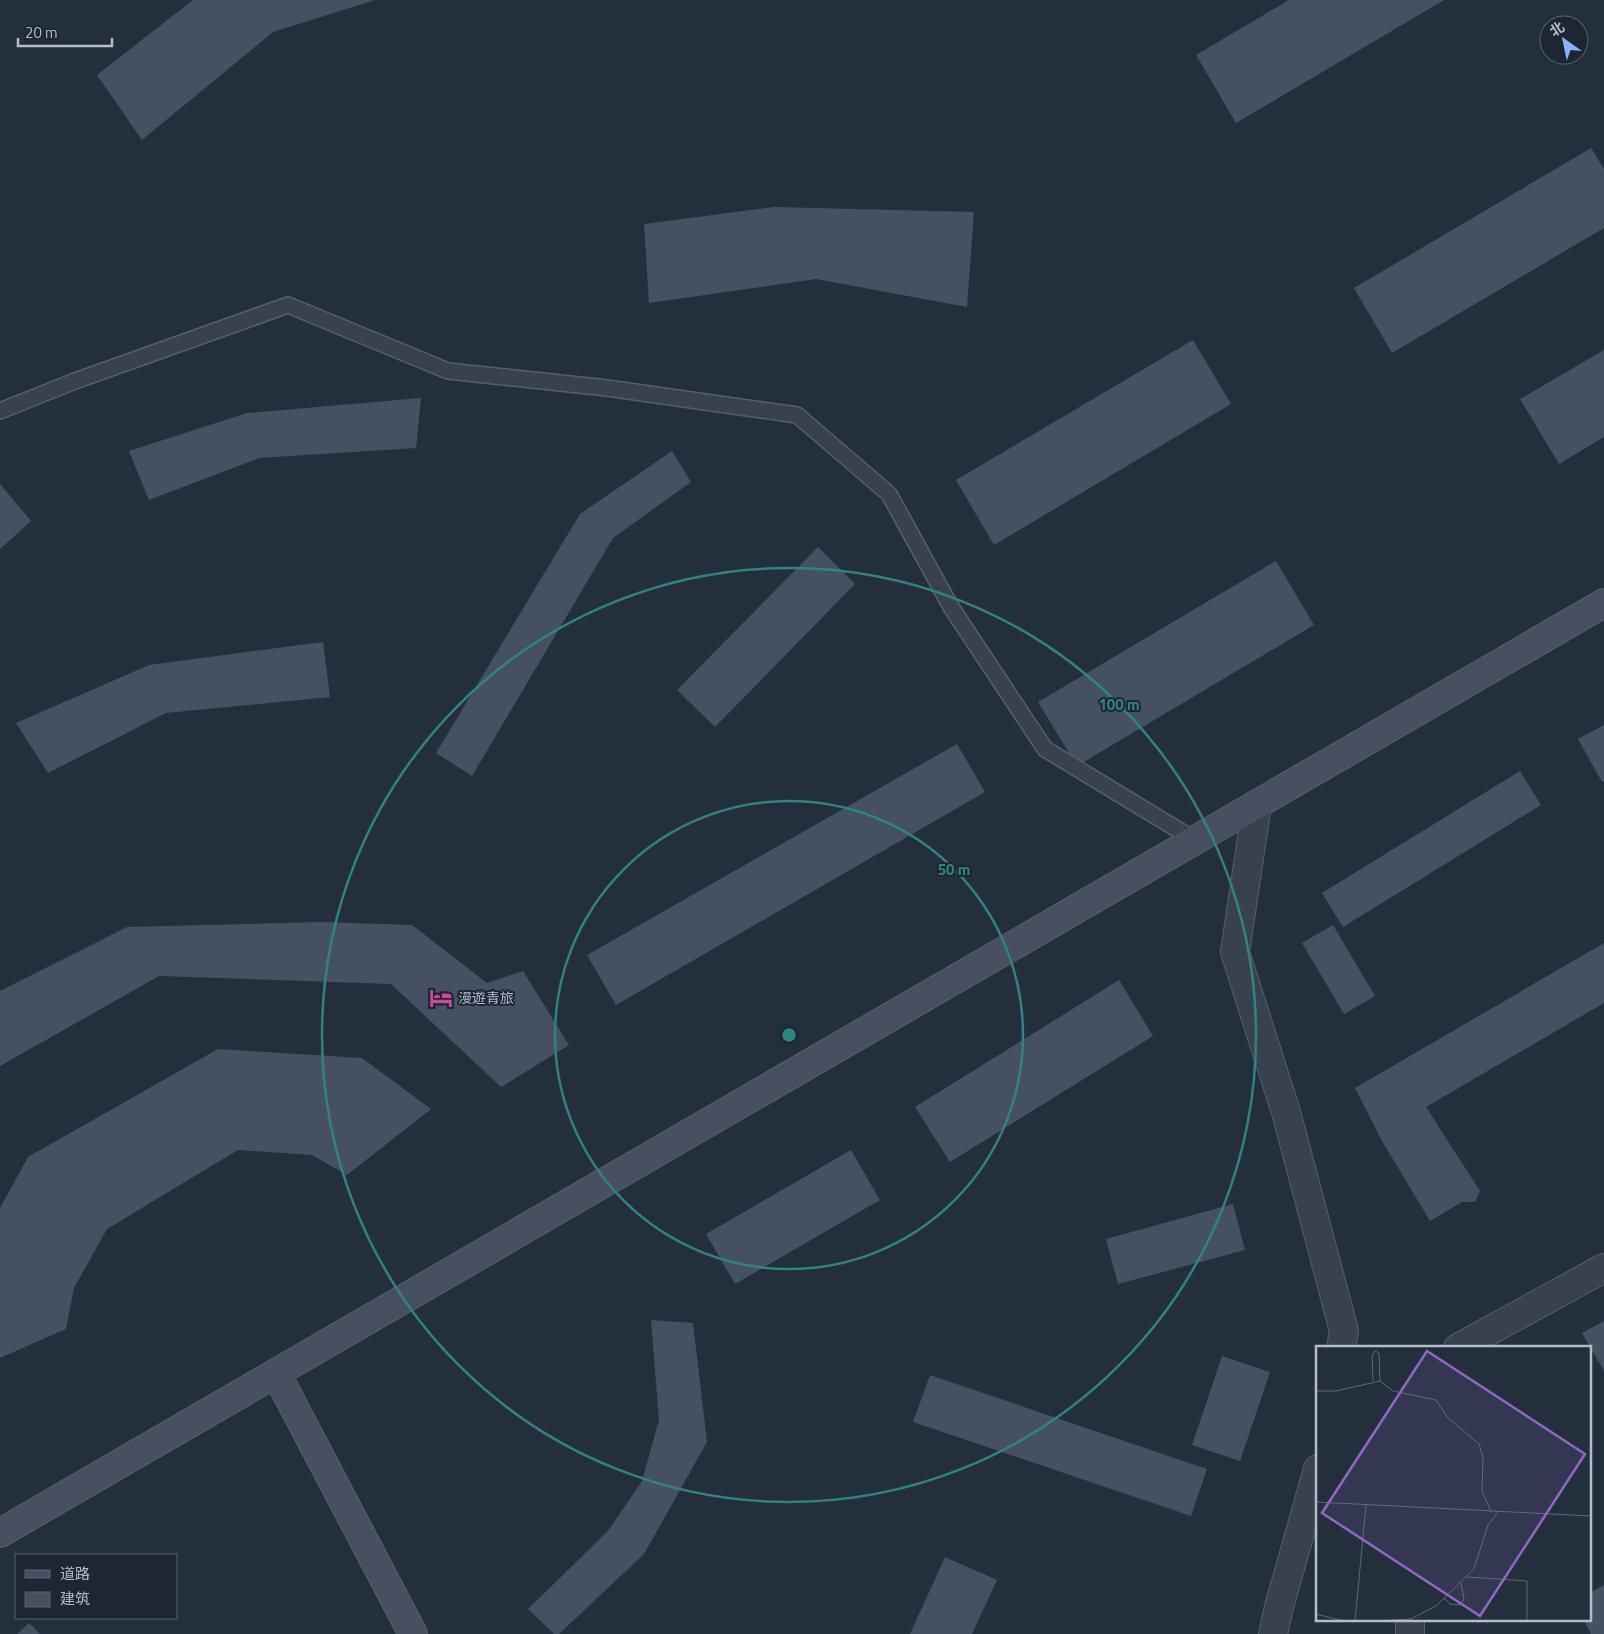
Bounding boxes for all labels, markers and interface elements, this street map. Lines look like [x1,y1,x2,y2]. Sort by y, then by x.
scale bar [18,15,111,47]
north arrow [1539,15,1589,65]
text: 北 [1545,16,1568,41]
text: 20 m [25,21,58,44]
text: 100 m [1098,693,1140,716]
text: 50 m [938,858,970,881]
hotel icon: 漫遊青旅 [428,985,454,1011]
place label: 漫遊青旅 [458,987,514,1008]
centre of rings [780,1026,798,1044]
inset map [1316,1346,1592,1622]
legend [15,1554,178,1619]
text: 道路 [60,1562,90,1585]
text: 建筑 [60,1587,90,1610]

